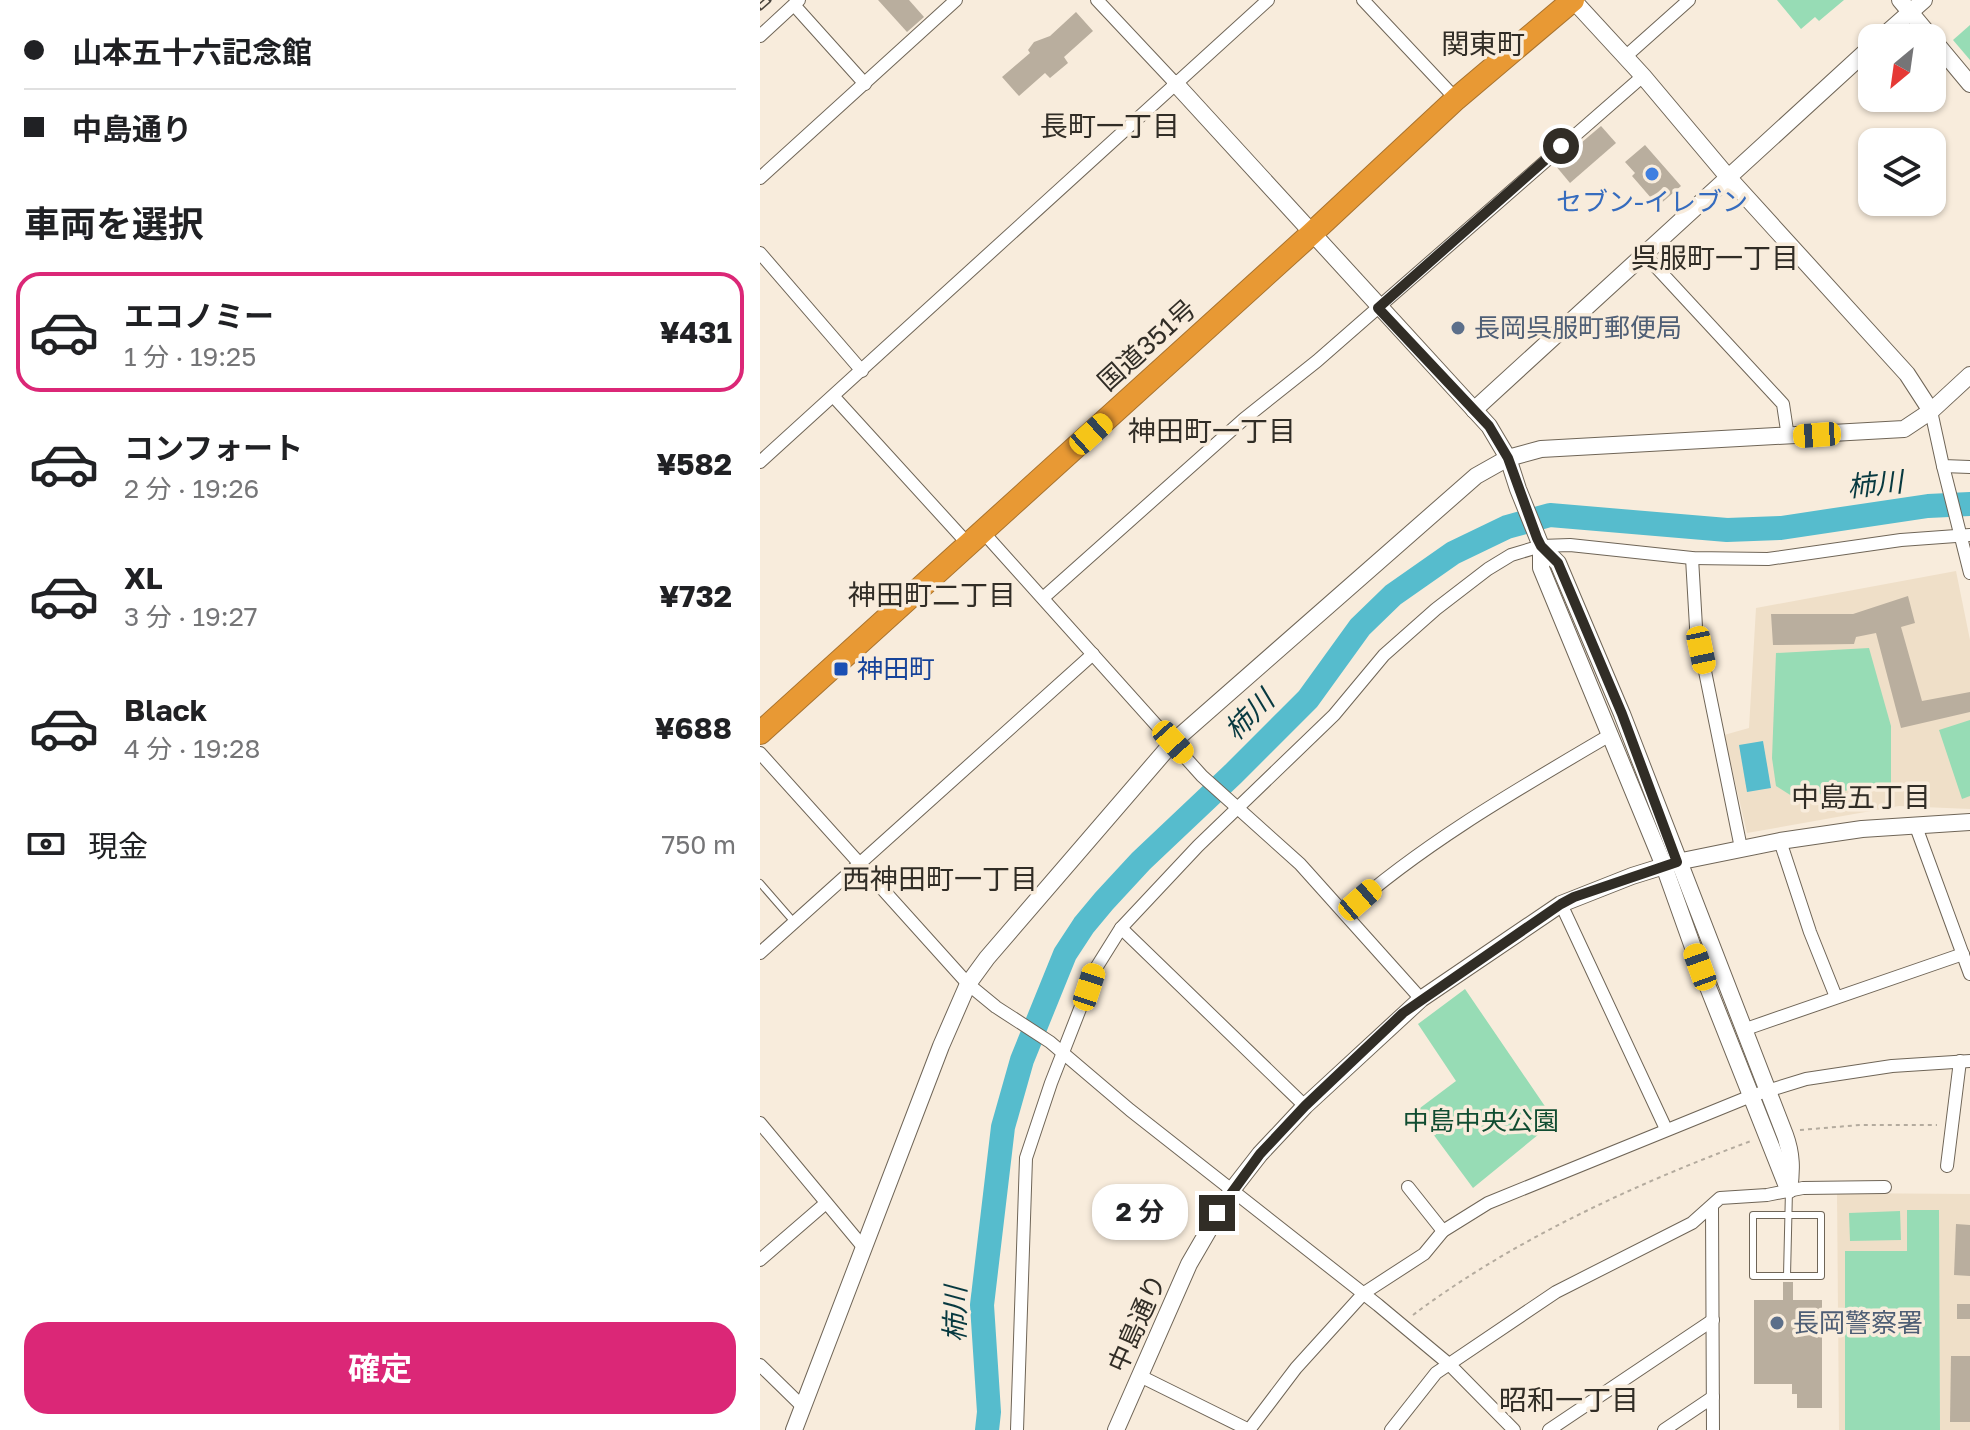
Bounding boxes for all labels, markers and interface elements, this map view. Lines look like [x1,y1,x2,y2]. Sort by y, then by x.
north arrow [1858,24,1946,112]
map controls [1858,24,1946,216]
district label: 関東町 [1441,27,1525,60]
text: 山本五十六記念館 [72,34,312,70]
district label: 長町一丁目 [1040,109,1180,142]
text: 中島通り [72,111,192,147]
route start [1543,128,1579,164]
button: layers [1858,128,1946,216]
marker: セブン-イレブン [1643,165,1661,183]
place label: セブン-イレブン [1556,186,1748,217]
text: 車両を選択 [24,202,204,245]
district label: 呉服町一丁目 [1631,241,1799,274]
street label: 国道351号 [1091,293,1202,397]
icon: car [28,296,100,368]
text: エコノミー [124,298,274,334]
place label: 長岡呉服町郵便局 [1474,312,1682,343]
text: ¥431 [660,314,732,350]
marker: 長岡呉服町郵便局 [1449,319,1467,337]
text: 1 分 · 19:25 [124,341,256,372]
car [1065,409,1117,459]
district label: 神田町一丁目 [1128,414,1296,447]
car [1792,421,1842,449]
icon: car [28,428,100,500]
text: コンフォート [124,430,303,466]
text: ¥582 [656,446,732,482]
water label: 柿川 [1845,464,1907,503]
text: 2 分 · 19:26 [124,473,259,504]
icon: car [28,560,100,632]
text: XL [124,560,163,596]
text: ¥732 [659,578,732,614]
district label: 神田町二丁目 [848,578,1016,611]
text: 3 分 · 19:27 [124,601,258,632]
car [1684,624,1718,676]
place label: 神田町 [857,653,935,684]
marker: 神田町 [832,660,850,678]
water label: 柿川 [1217,681,1282,746]
icon: car [28,692,100,764]
text: Black [124,692,207,728]
text: ¥688 [655,710,732,746]
car [1148,716,1198,768]
text: 4 分 · 19:28 [124,733,260,764]
district label: 中島五丁目 [1791,780,1931,813]
icon: cash [24,822,68,866]
text: 現金 [88,828,148,864]
text: 750 m [662,829,736,860]
district label: 西神田町一丁目 [842,862,1038,895]
car [1334,875,1386,925]
car [1681,940,1719,994]
car [1070,960,1108,1014]
park label: 中島中央公園 [1403,1105,1559,1136]
callout: 2 分 [1093,1185,1189,1241]
route end [1199,1195,1235,1231]
text: 2 分 [1116,1196,1164,1227]
street label: 中島通り [1101,1269,1172,1377]
water label: 柿川 [938,1283,972,1342]
place label: 長岡警察署 [1793,1307,1923,1338]
marker: 長岡警察署 [1768,1314,1786,1332]
button: 確定 [24,1322,736,1414]
district label: 昭和一丁目 [1499,1383,1639,1416]

